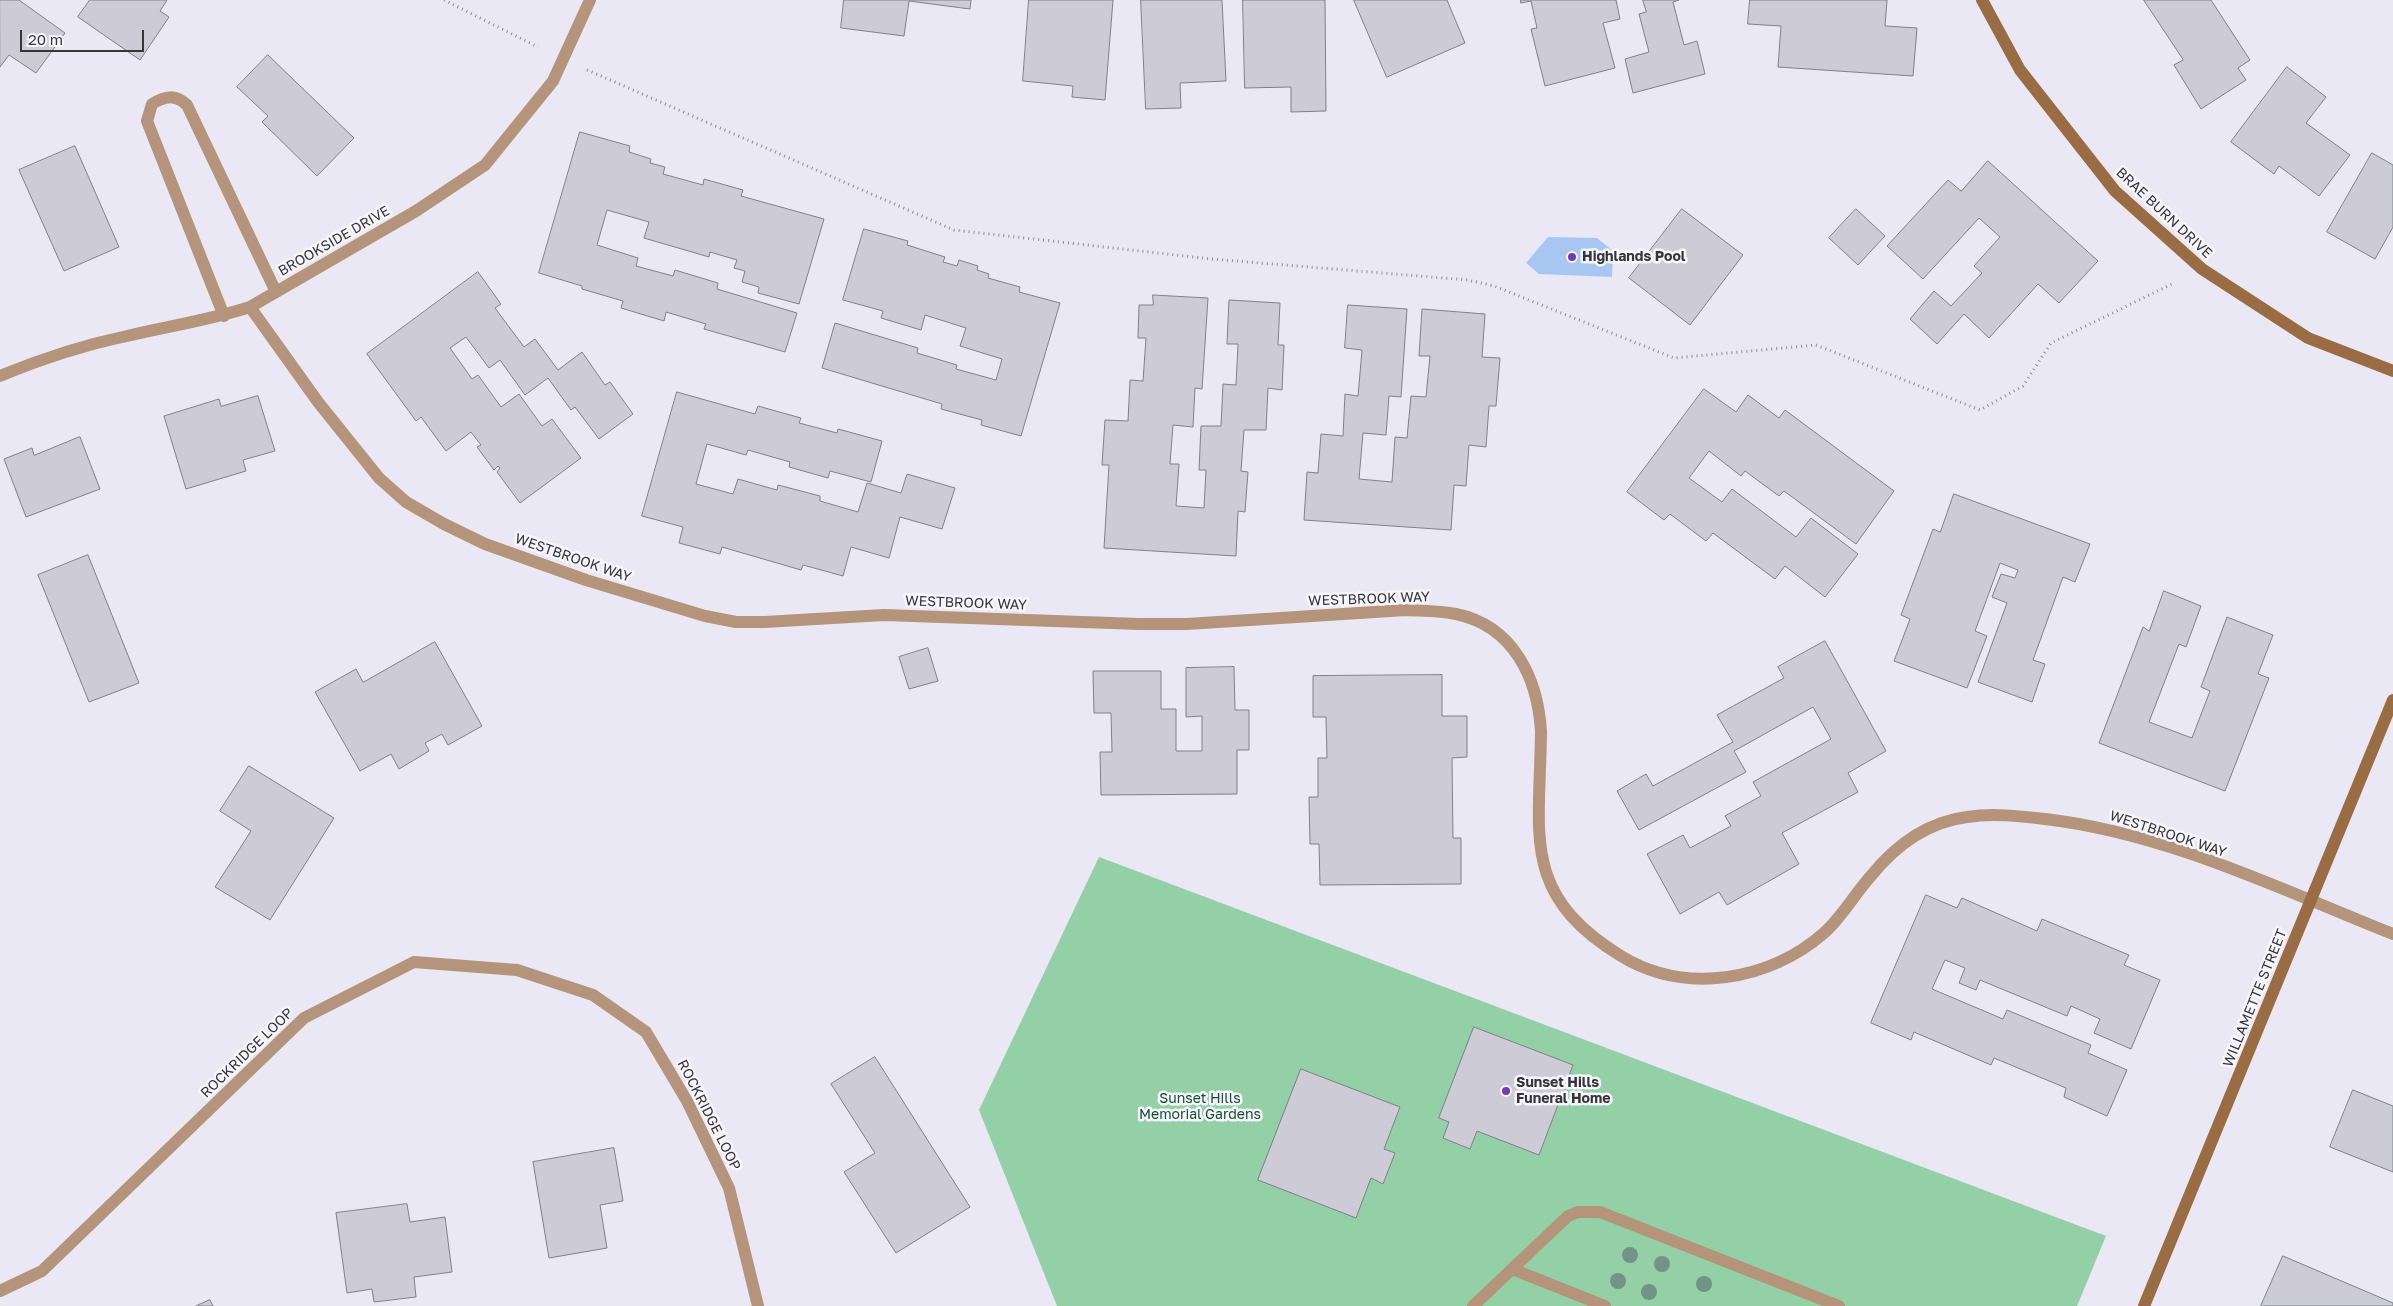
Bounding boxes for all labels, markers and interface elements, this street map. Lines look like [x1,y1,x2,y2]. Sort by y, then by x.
scale bar [22,20,146,52]
text: 20 m [28,30,63,48]
street label: BRAE BURN DRIVE [2112,164,2216,262]
street label: BROOKSIDE DRIVE [275,202,393,280]
place label: Highlands Pool [1582,249,1686,265]
marker: Highlands Pool [1566,251,1578,263]
street label: WESTBROOK WAY [513,530,633,586]
street label: WESTBROOK WAY [1308,588,1430,610]
street label: WESTBROOK WAY [905,592,1027,614]
street label: WESTBROOK WAY [2107,807,2229,861]
street label: WILLAMETTE STREET [2220,927,2290,1069]
street label: ROCKRIDGE LOOP [197,1005,297,1101]
street label: ROCKRIDGE LOOP [674,1057,744,1173]
place label: Sunset Hills Funeral Home [1516,1075,1611,1108]
marker: Sunset Hills Funeral Home [1500,1085,1512,1097]
park label: Sunset Hills Memorial Gardens [1139,1091,1261,1124]

